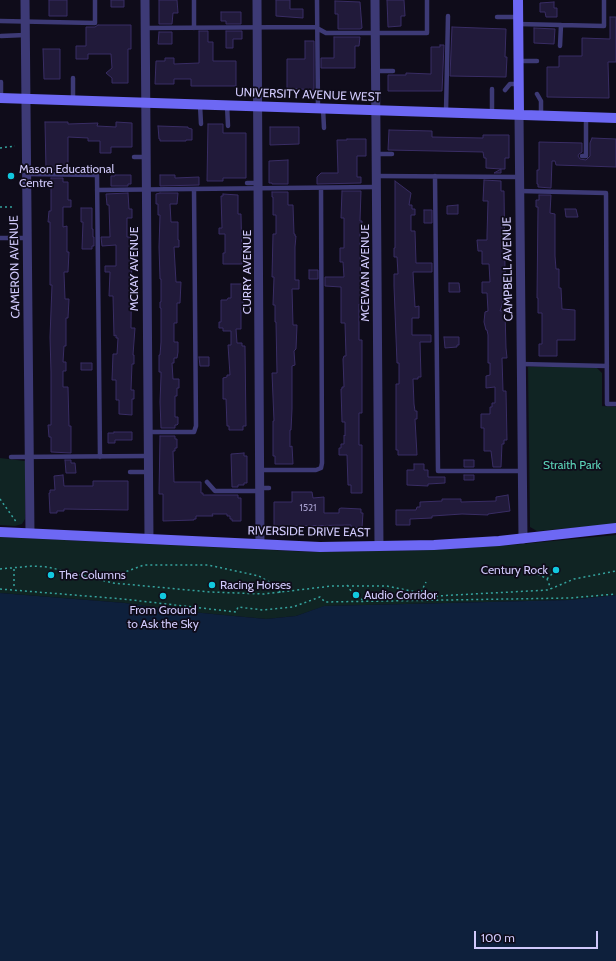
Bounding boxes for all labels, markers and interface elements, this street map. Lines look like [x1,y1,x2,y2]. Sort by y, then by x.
street label: UNIVERSITY AVENUE WEST [235,85,381,105]
place label: Mason Educational Centre [19,162,114,190]
marker: Mason Educational Centre [6,171,16,181]
street label: CAMERON AVENUE [7,215,23,319]
street label: CAMPBELL AVENUE [500,217,516,321]
street label: MCEWAN AVENUE [358,224,372,322]
street label: MCKAY AVENUE [127,227,141,311]
street label: CURRY AVENUE [240,230,254,314]
park label: Straith Park [543,458,601,472]
house number: 1521 [299,502,317,514]
street label: RIVERSIDE DRIVE EAST [247,524,371,540]
place label: Century Rock [481,563,548,577]
marker: Century Rock [551,565,561,575]
place label: The Columns [59,568,126,582]
marker: The Columns [46,570,56,580]
place label: Racing Horses [220,578,291,592]
marker: Racing Horses [207,580,217,590]
place label: Audio Corridor [364,588,437,602]
marker: Audio Corridor [351,590,361,600]
marker: From Ground to Ask the Sky [158,591,168,601]
place label: From Ground to Ask the Sky [127,603,199,631]
scale bar [476,923,600,949]
text: 100 m [481,930,515,945]

